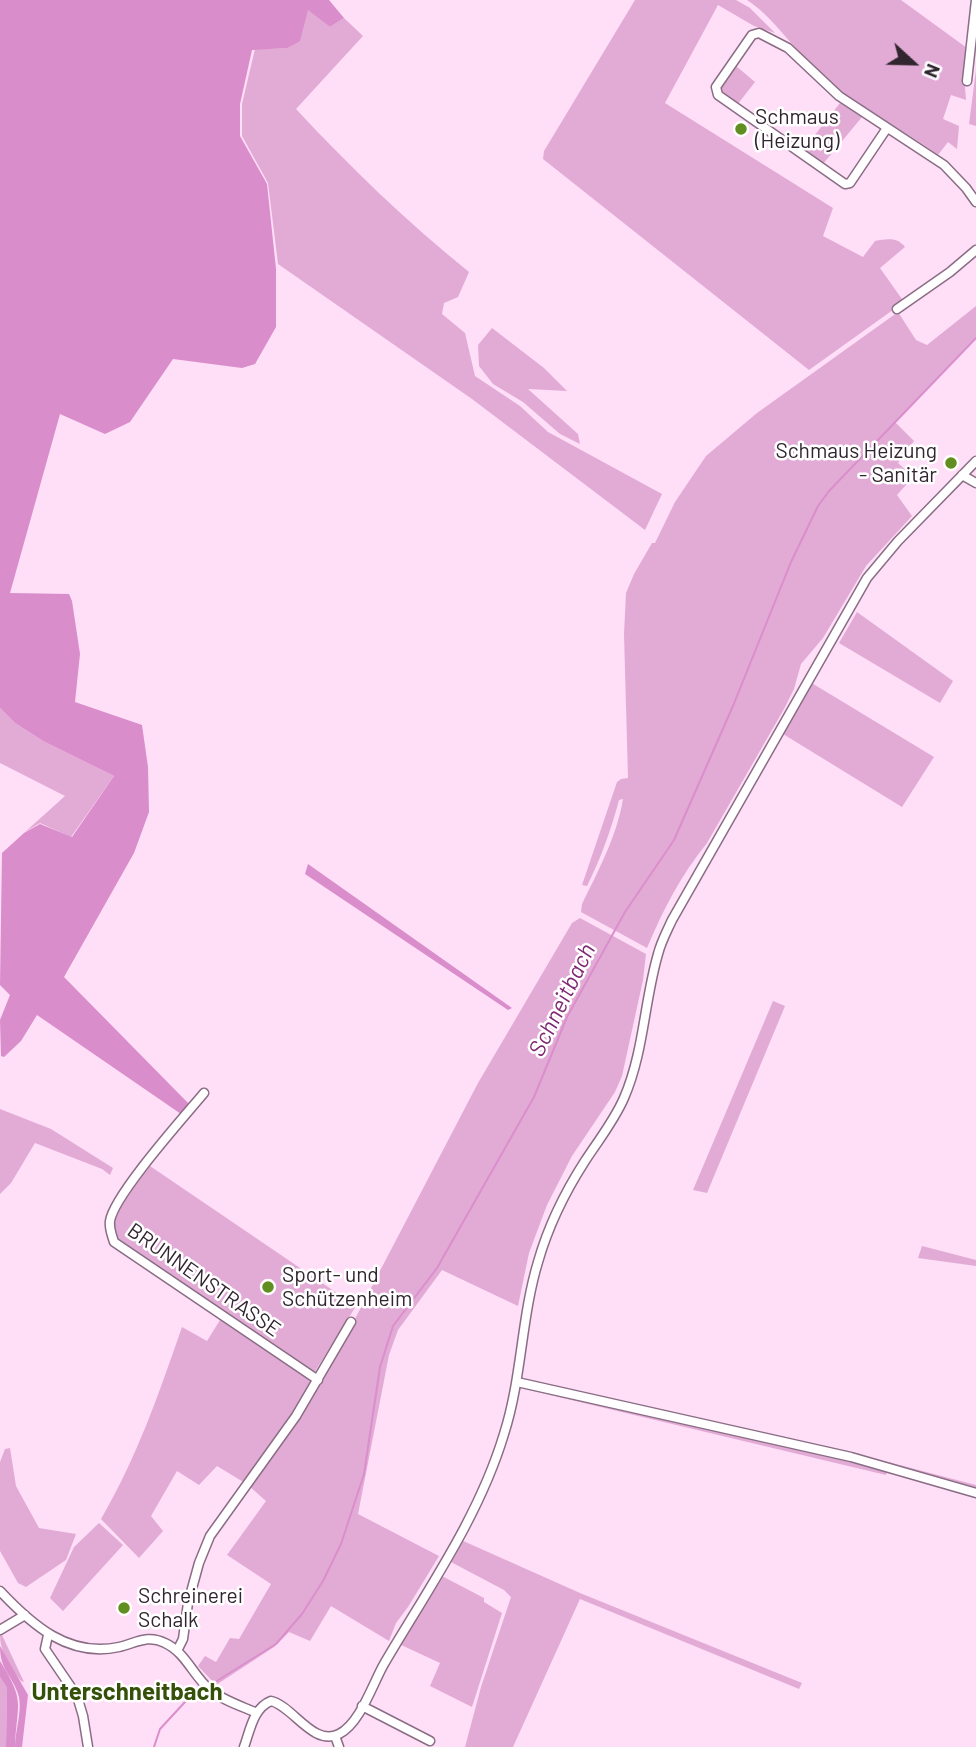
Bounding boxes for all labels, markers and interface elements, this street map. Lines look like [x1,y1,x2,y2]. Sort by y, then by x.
north arrow [878,28,948,98]
text: N [920,61,946,81]
place label: Schmaus (Heizung) [755,104,839,154]
marker: Schmaus (Heizung) [733,121,749,137]
place label: Schmaus Heizung - Sanitär [775,438,937,488]
marker: Schmaus Heizung - Sanitär [943,455,959,471]
water label: Schneitbach [523,939,601,1061]
street label: BRUNNENSTRASSE [123,1218,285,1342]
place label: Sport- und Schützenheim [282,1262,412,1312]
marker: Sport- und Schützenheim [260,1279,276,1295]
place label: Schreinerei Schalk [138,1583,243,1633]
marker: Schreinerei Schalk [116,1600,132,1616]
district label: Unterschneitbach [31,1678,223,1706]

